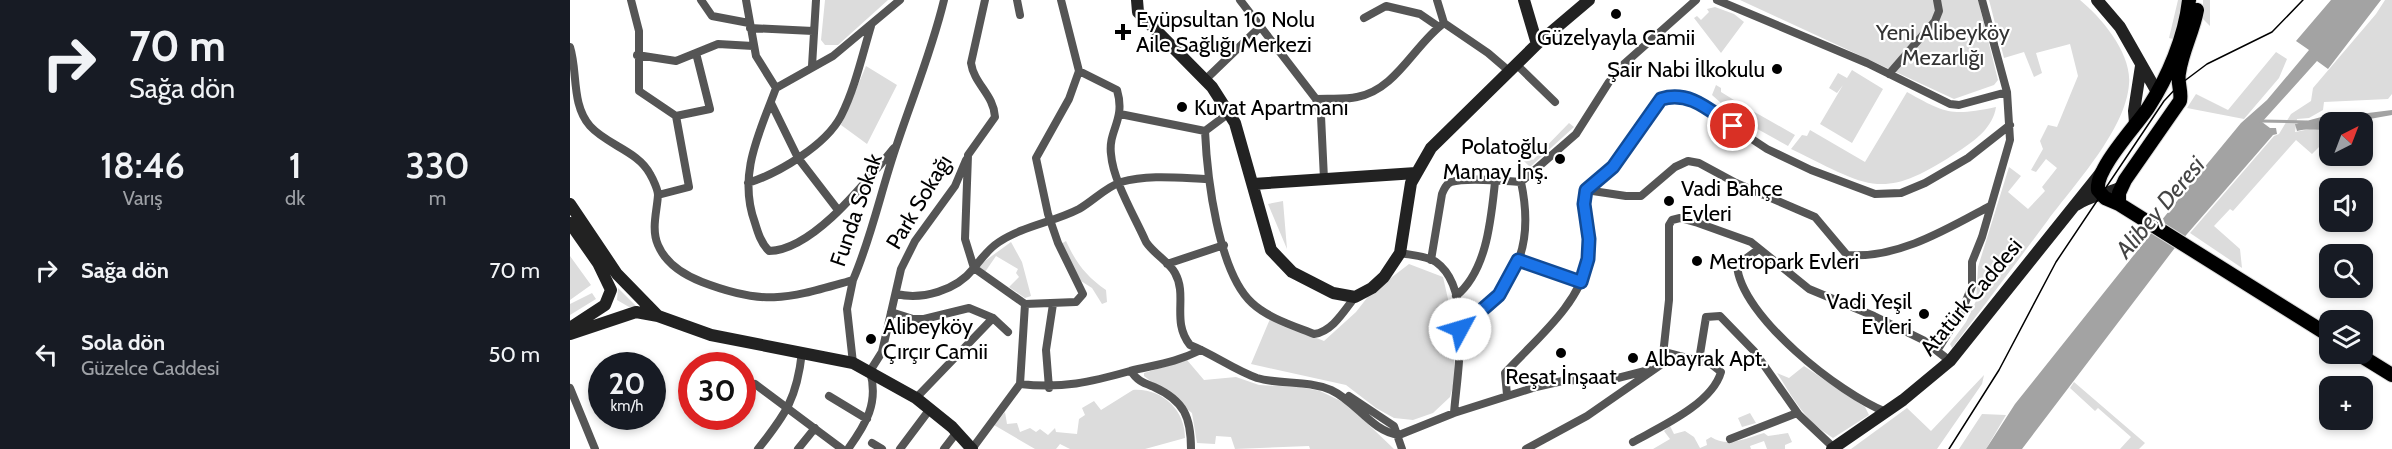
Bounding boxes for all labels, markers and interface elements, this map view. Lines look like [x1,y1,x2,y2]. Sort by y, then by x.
place label: Eyüpsultan 10 Nolu Aile Sağlığı Merkezi [1136,6,1315,58]
marker: Güzelyayla Camii [1609,7,1623,21]
park label: Yeni Alibeyköy Mezarlığı [1875,19,2010,71]
text: 70 m [129,20,226,72]
marker: Eyüpsultan 10 Nolu Aile Sağlığı Merkezi [1114,23,1132,41]
icon: right [30,24,108,102]
place label: Güzelyayla Camii [1537,24,1695,51]
place label: Şair Nabi İlkokulu [1607,56,1765,83]
marker: Şair Nabi İlkokulu [1770,62,1784,76]
text: Sağa dön [129,72,235,105]
place label: Kuvat Apartmanı [1194,94,1348,121]
marker: Kuvat Apartmanı [1175,100,1189,114]
pin [1707,100,1758,151]
icon: arrive [1716,109,1749,142]
north arrow [2319,112,2373,166]
map controls [2319,112,2373,430]
place label: Polatoğlu Mamay İnş. [1443,133,1548,185]
text: 18:46 [100,143,185,187]
text: 1 [289,143,301,187]
text: 330 [406,143,470,187]
street label: Funda Sokak [824,150,888,270]
street label: Park Sokağı [880,150,958,254]
water label: Alibey Deresi [2109,150,2211,264]
marker: Polatoğlu Mamay İnş. [1553,152,1567,166]
place label: Vadi Bahçe Evleri [1681,175,1783,227]
button: sound [2319,178,2373,232]
text: Varış [123,186,162,210]
text: dk [285,186,305,210]
text: m [429,186,446,210]
marker: Vadi Bahçe Evleri [1662,194,1676,208]
street label: Atatürk Caddesi [1914,233,2028,361]
button: search [2319,244,2373,298]
place label: Metropark Evleri [1709,248,1859,275]
icon: right [30,254,63,287]
marker: Metropark Evleri [1690,254,1704,268]
text: Sağa dön [81,257,169,284]
text: 70 m [490,257,540,284]
place label: Vadi Yeşil Evleri [1826,288,1913,340]
position arrow [1428,297,1492,361]
marker: Vadi Yeşil Evleri [1917,307,1931,321]
button: layers [2319,310,2373,364]
place label: Alibeyköy Çırçır Camii [883,313,988,365]
text: Sola dön [81,329,165,356]
marker: Alibeyköy Çırçır Camii [864,332,878,346]
icon: left [30,338,63,371]
text: 50 m [488,341,540,368]
place label: Albayrak Apt. [1645,345,1767,372]
marker: Reşat İnşaat [1554,346,1568,360]
marker: Albayrak Apt. [1626,351,1640,365]
speed limit sign: 30 [678,352,756,430]
text: Güzelce Caddesi [81,356,219,380]
place label: Reşat İnşaat [1505,363,1617,390]
text: 20 [608,365,646,402]
button: + [2319,376,2373,430]
text: km/h [611,397,643,415]

